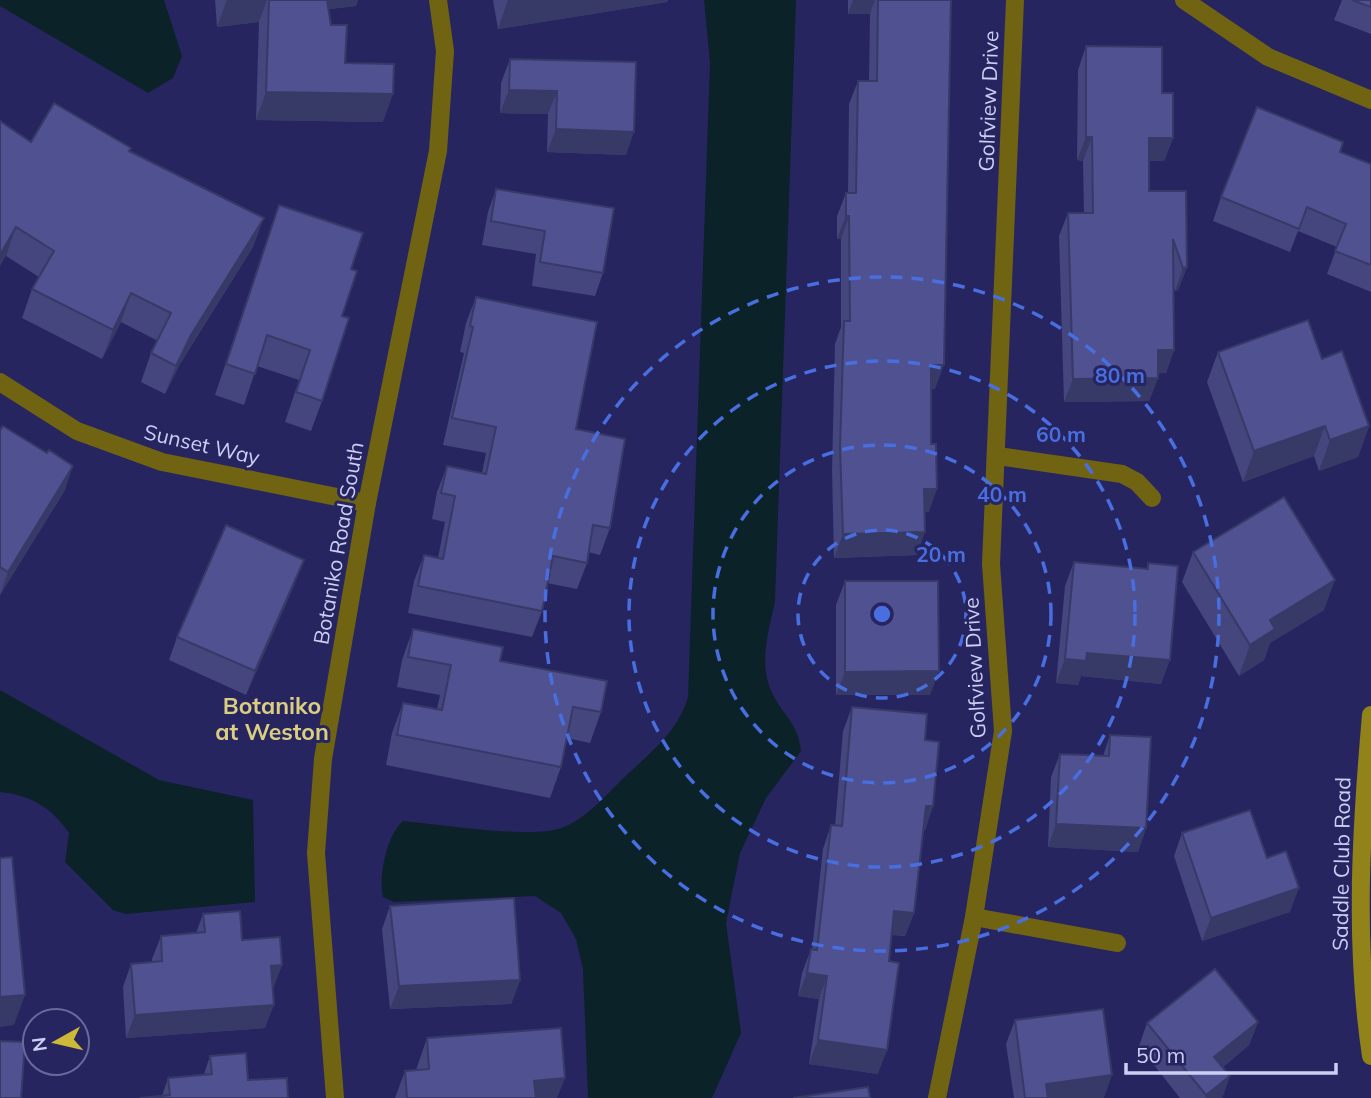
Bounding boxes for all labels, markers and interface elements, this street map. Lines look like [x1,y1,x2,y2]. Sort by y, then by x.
street label: Golfview Drive [973,30,1003,172]
text: 80 m [1095,362,1145,388]
street label: Sunset Way [142,418,262,470]
text: 60 m [1036,421,1086,447]
street label: Botaniko Road South [307,440,369,646]
text: 40 m [977,481,1027,507]
text: 20 m [916,541,966,567]
street label: Golfview Drive [957,597,991,739]
centre of rings [870,602,894,626]
district label: Botaniko at Weston [215,691,329,746]
street label: Saddle Club Road [1326,777,1356,951]
north arrow [21,1007,91,1077]
scale bar [1126,1032,1336,1076]
text: N [26,1036,52,1053]
text: 50 m [1136,1042,1185,1068]

